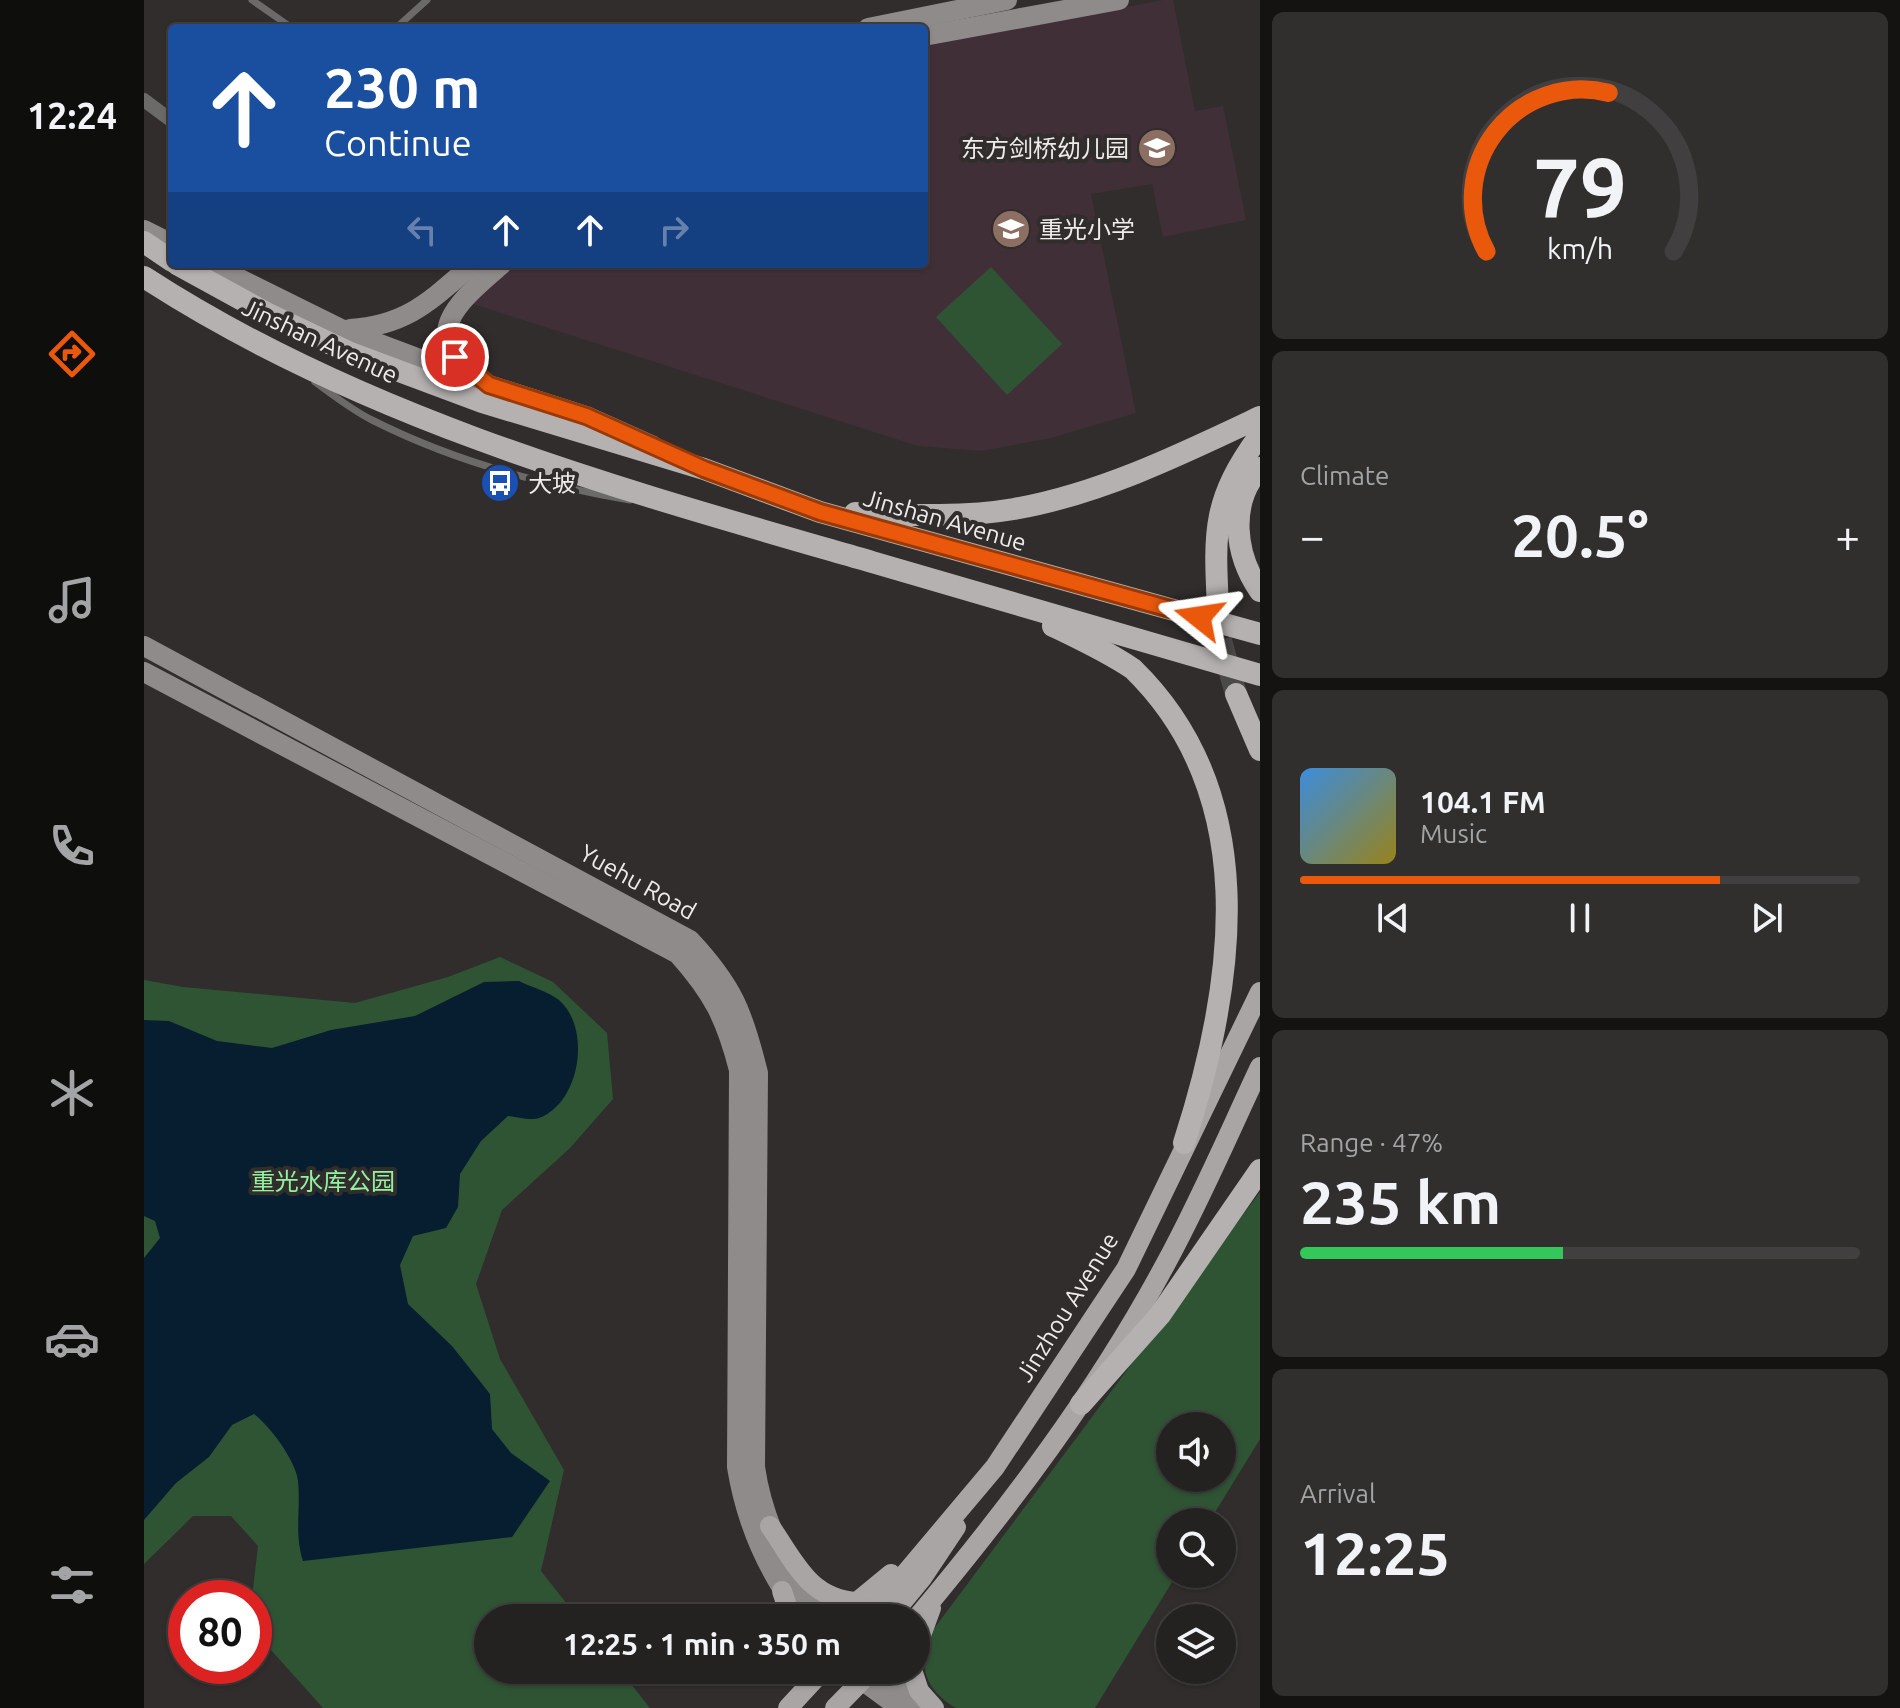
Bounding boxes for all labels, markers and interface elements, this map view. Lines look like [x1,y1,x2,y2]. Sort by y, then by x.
icon: ahead [192,56,296,160]
text: 230 m [324,56,480,119]
text: 12:24 [27,95,117,136]
text: Continue [324,122,472,163]
school or university icon: 东方剑桥幼儿园 [1136,127,1178,169]
place label: 东方剑桥幼儿园 [961,135,1129,162]
text: 79 [1533,139,1627,233]
icon: left [400,208,444,252]
icon: ahead [484,208,528,252]
icon: ahead [568,208,612,252]
icon: right [652,208,696,252]
school or university icon: 重光小学 [990,208,1032,250]
place label: 重光小学 [1039,216,1135,243]
text: km/h [1547,232,1613,264]
street label: Jinshan Avenue [238,293,402,389]
pin [421,323,489,391]
icon: directions [44,326,100,382]
icon: arrive [433,335,477,379]
text: Climate [1300,461,1389,490]
bus stop icon: 大坡 [479,462,521,504]
place label: 大坡 [528,470,576,497]
street label: Jinshan Avenue [861,484,1029,556]
text: 20.5° [1511,501,1649,568]
text: − [1300,511,1325,560]
text: + [1835,511,1860,560]
icon: music [44,572,100,628]
position arrow [1157,575,1241,659]
text: 104.1 FM [1420,785,1546,819]
icon: phone [44,818,100,874]
text: Music [1420,819,1487,848]
street label: Yuehu Road [575,839,701,925]
icon: previous [1371,896,1415,940]
icon: pause [1558,896,1602,940]
icon: next [1745,896,1789,940]
icon: climate [44,1065,100,1121]
text: Range · 47% [1300,1128,1443,1157]
park label: 重光水库公园 [251,1168,395,1195]
text: 235 km [1300,1168,1501,1235]
street label: Jinzhou Avenue [1010,1228,1124,1386]
icon: car [44,1311,100,1367]
map controls [1156,1412,1236,1684]
button: sound [1156,1412,1236,1492]
text: Arrival [1300,1479,1376,1508]
button: search [1156,1508,1236,1588]
text: 12:25 [1300,1519,1450,1586]
icon: filters [44,1557,100,1613]
speed limit sign: 80 [168,1580,272,1684]
button: layers [1156,1604,1236,1684]
text: 12:25 · 1 min · 350 m [563,1627,841,1661]

